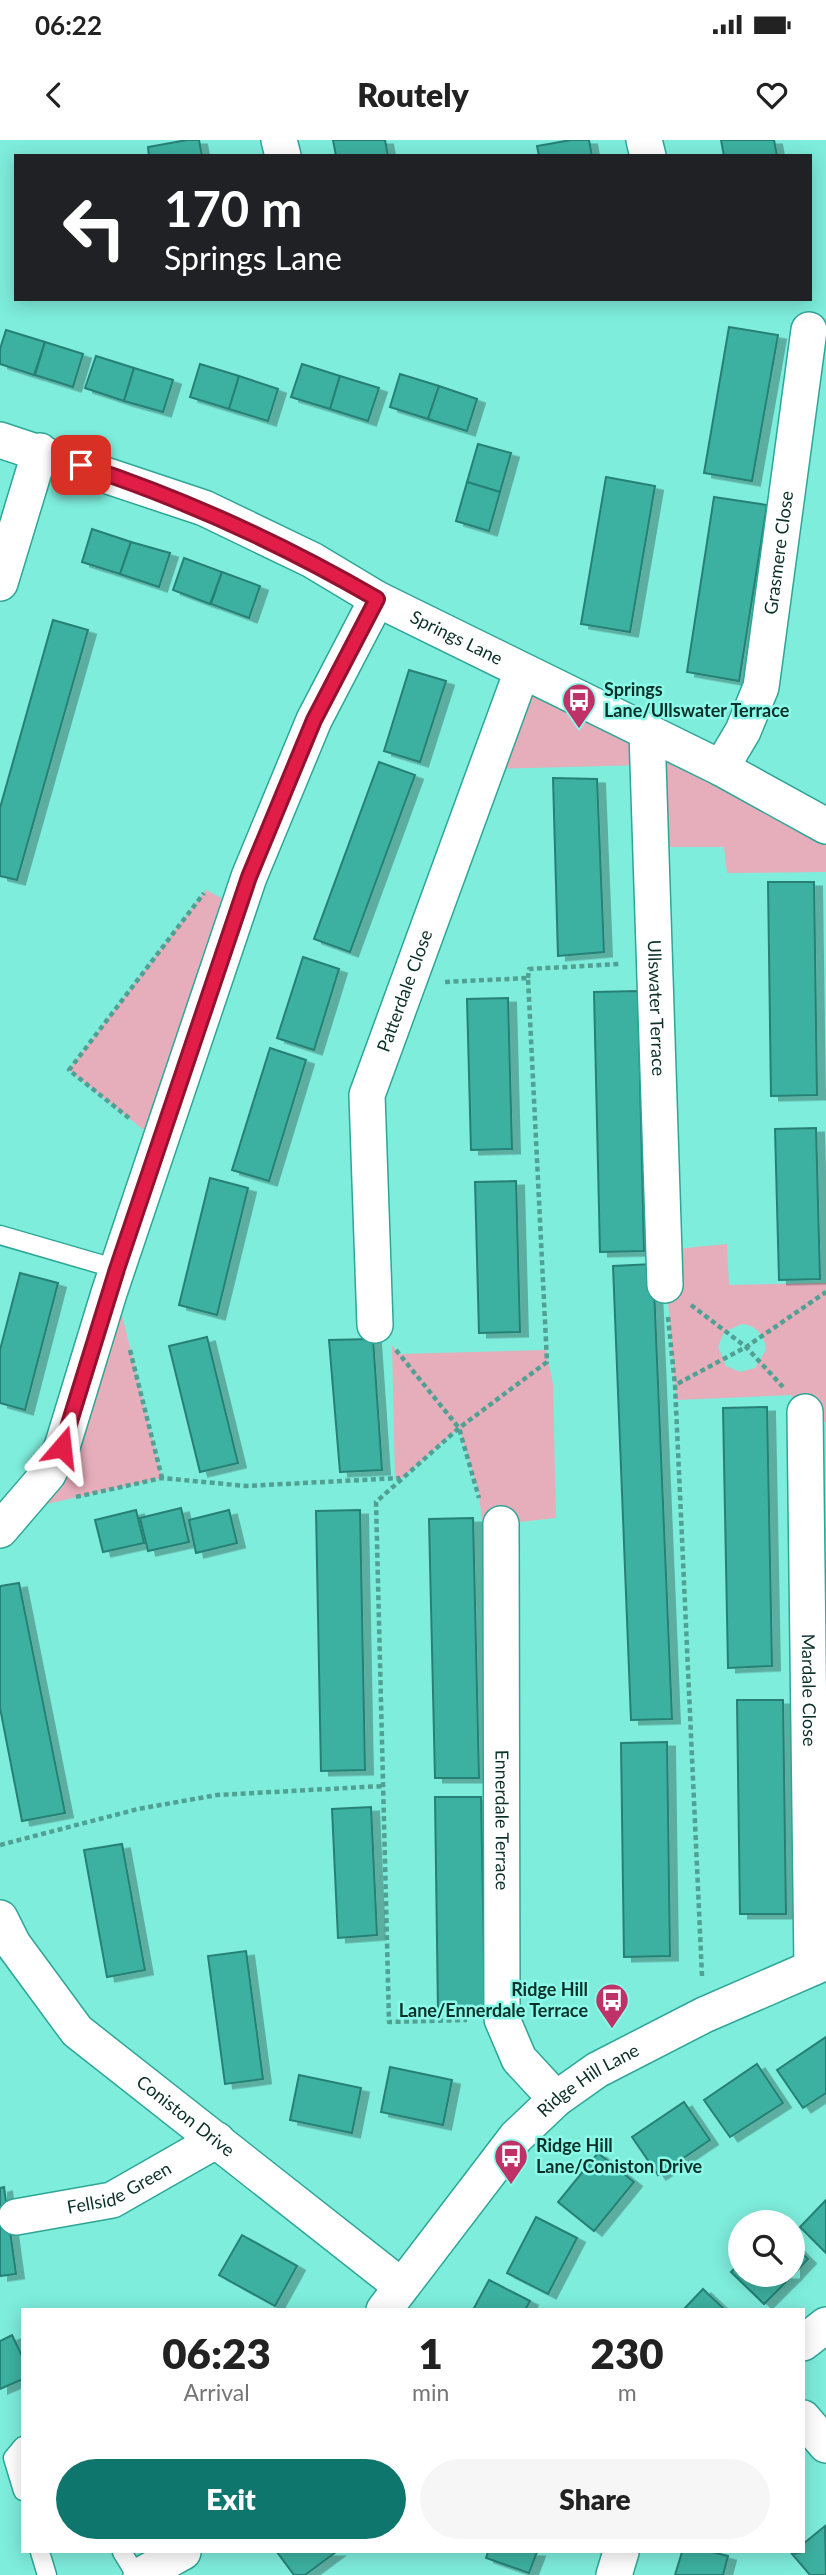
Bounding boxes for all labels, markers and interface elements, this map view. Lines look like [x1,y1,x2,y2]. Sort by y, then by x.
text: 06:22 [35,9,102,41]
text: Routely [357,75,469,114]
icon: back [35,76,73,114]
icon: heart [753,76,791,114]
text: 170 m [164,179,302,237]
icon: left [49,182,140,273]
text: Springs Lane [164,238,342,277]
pin [51,435,111,495]
icon: arrive [62,446,100,484]
street label: Grasmere Close [759,489,797,616]
street label: Springs Lane [407,605,506,669]
place label: Springs Lane/Ullswater Terrace [604,678,790,721]
bus stop icon: Springs Lane/Ullswater Terrace [560,681,598,730]
street label: Patterdale Close [372,926,437,1055]
street label: Ullswater Terrace [644,939,670,1076]
position arrow [25,1410,99,1484]
street label: Mardale Close [798,1633,821,1747]
street label: Ennerdale Terrace [491,1750,514,1890]
place label: Ridge Hill Lane/Ennerdale Terrace [399,1978,588,2021]
bus stop icon: Ridge Hill Lane/Ennerdale Terrace [593,1981,631,2030]
street label: Ridge Hill Lane [532,2038,642,2121]
street label: Coniston Drive [133,2070,239,2161]
place label: Ridge Hill Lane/Coniston Drive [536,2134,703,2177]
bus stop icon: Ridge Hill Lane/Coniston Drive [492,2137,530,2186]
street label: Fellside Green [65,2157,175,2218]
map controls [728,2210,805,2287]
button: search [728,2210,805,2287]
text: 06:23 [162,2328,271,2378]
text: 1 [419,2328,443,2378]
text: 230 [591,2328,664,2378]
text: Arrival [183,2378,250,2406]
text: min [412,2378,449,2406]
text: m [618,2378,637,2406]
button: Exit [56,2459,406,2539]
button: Share [420,2459,770,2539]

